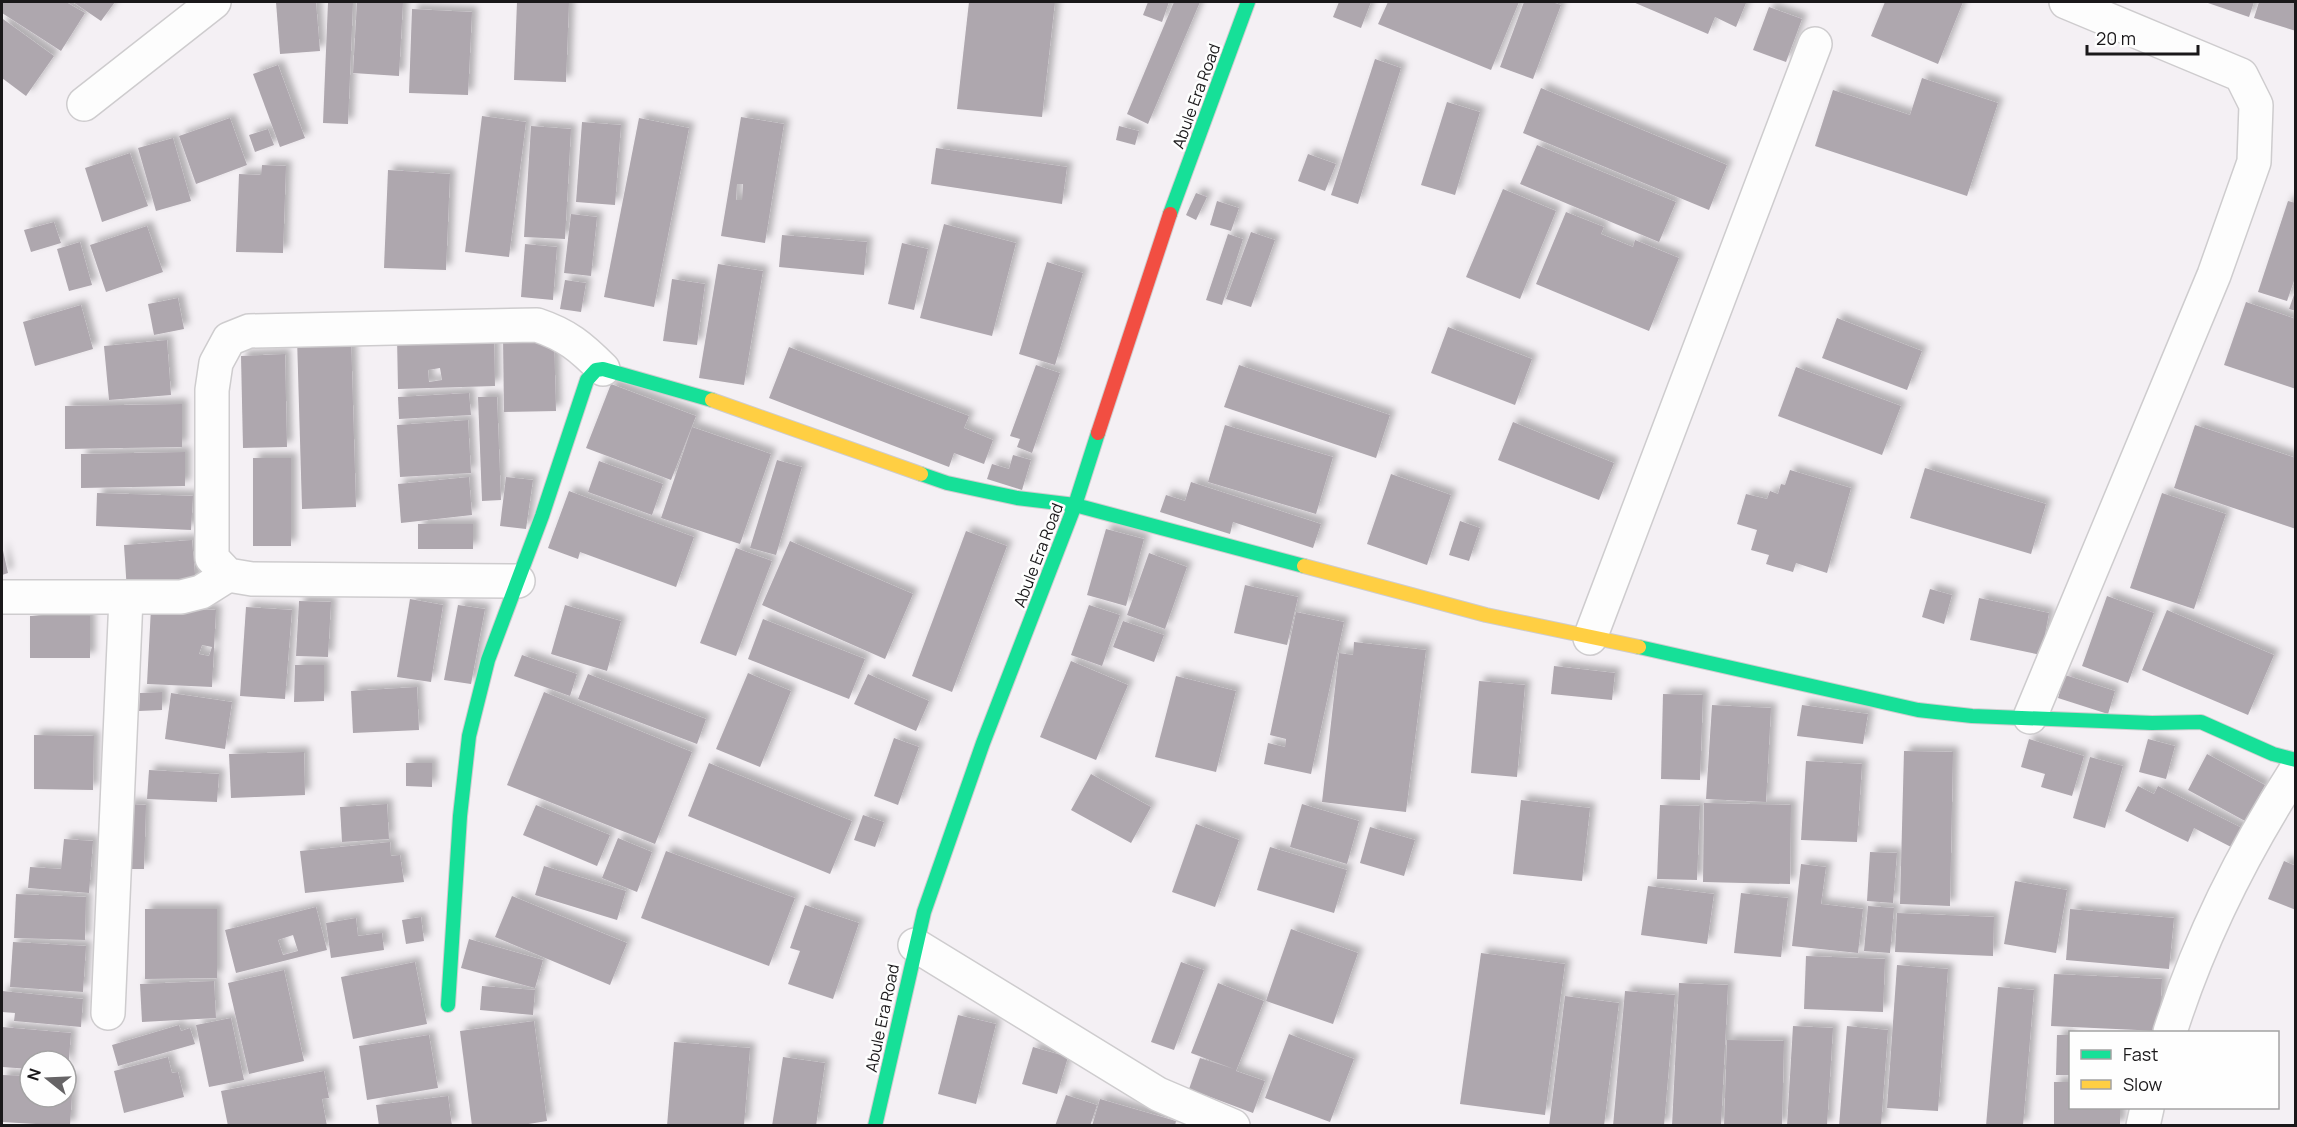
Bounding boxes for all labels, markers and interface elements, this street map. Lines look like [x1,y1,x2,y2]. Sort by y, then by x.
scale bar [2087,18,2198,56]
text: 20 m [2096,26,2136,50]
street label: Abule Era Road [1167,41,1225,151]
street label: Abule Era Road [1008,500,1068,610]
street label: Abule Era Road [860,962,904,1074]
legend [2069,1031,2279,1109]
text: Fast [2123,1042,2158,1066]
north arrow [18,1049,78,1109]
text: N [21,1065,46,1083]
text: Slow [2123,1072,2163,1096]

